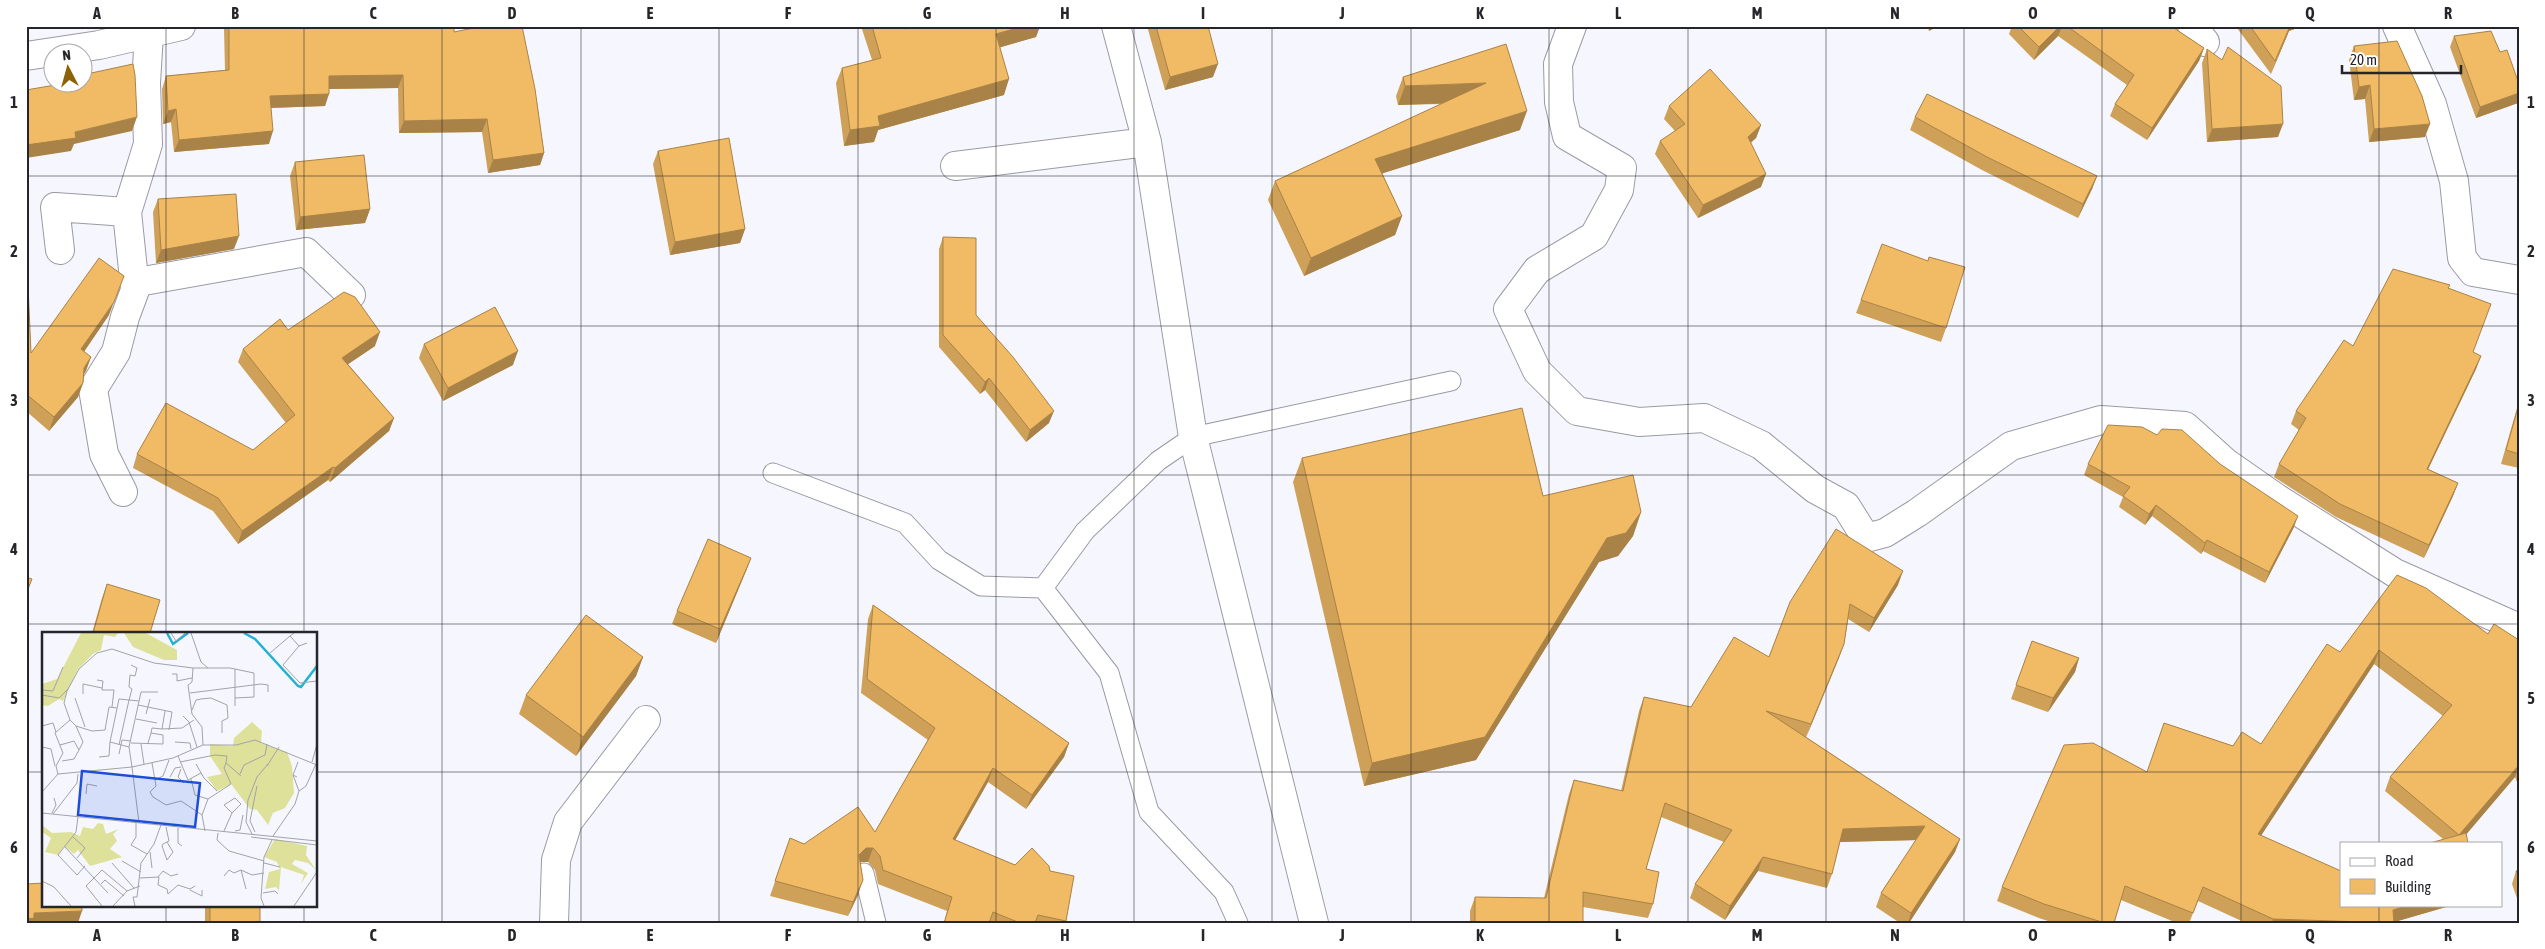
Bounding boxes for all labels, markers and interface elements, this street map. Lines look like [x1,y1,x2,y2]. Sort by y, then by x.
text: A [92,4,101,22]
text: B [231,4,239,22]
text: C [369,4,377,22]
text: D [508,4,517,22]
text: E [647,4,654,22]
text: F [785,4,792,22]
text: G [923,4,932,22]
text: H [1060,4,1070,22]
text: I [1201,4,1205,22]
text: J [1338,4,1345,22]
text: K [1476,4,1484,22]
text: L [1615,4,1622,22]
text: M [1752,4,1762,22]
text: N [1890,4,1900,22]
text: O [2028,4,2038,22]
text: P [2168,4,2176,22]
text: Q [2305,4,2315,22]
text: R [2444,4,2452,22]
north arrow [42,42,92,92]
scale bar [2342,42,2461,74]
text: N [62,47,72,63]
text: 20 m [2350,51,2377,68]
text: 1 [10,93,18,111]
text: 1 [2527,93,2535,111]
text: 2 [10,242,18,260]
text: 2 [2527,242,2535,260]
text: 3 [10,391,18,409]
text: 3 [2527,391,2535,409]
text: 4 [9,540,18,558]
text: 4 [2526,540,2535,558]
inset map [42,632,318,906]
text: 5 [10,689,18,707]
text: 5 [2527,689,2535,707]
text: 6 [10,838,18,856]
text: 6 [2527,838,2535,856]
legend [2340,842,2502,906]
text: Road [2385,852,2414,869]
text: Building [2385,878,2431,895]
text: A [92,926,101,944]
text: B [231,926,239,944]
text: C [369,926,377,944]
text: D [508,926,517,944]
text: E [647,926,654,944]
text: F [785,926,792,944]
text: G [923,926,932,944]
text: H [1060,926,1070,944]
text: I [1201,926,1205,944]
text: J [1338,926,1345,944]
text: K [1476,926,1484,944]
text: L [1615,926,1622,944]
text: M [1752,926,1762,944]
text: N [1890,926,1900,944]
text: O [2028,926,2038,944]
text: P [2168,926,2176,944]
text: Q [2305,926,2315,944]
text: R [2444,926,2452,944]

